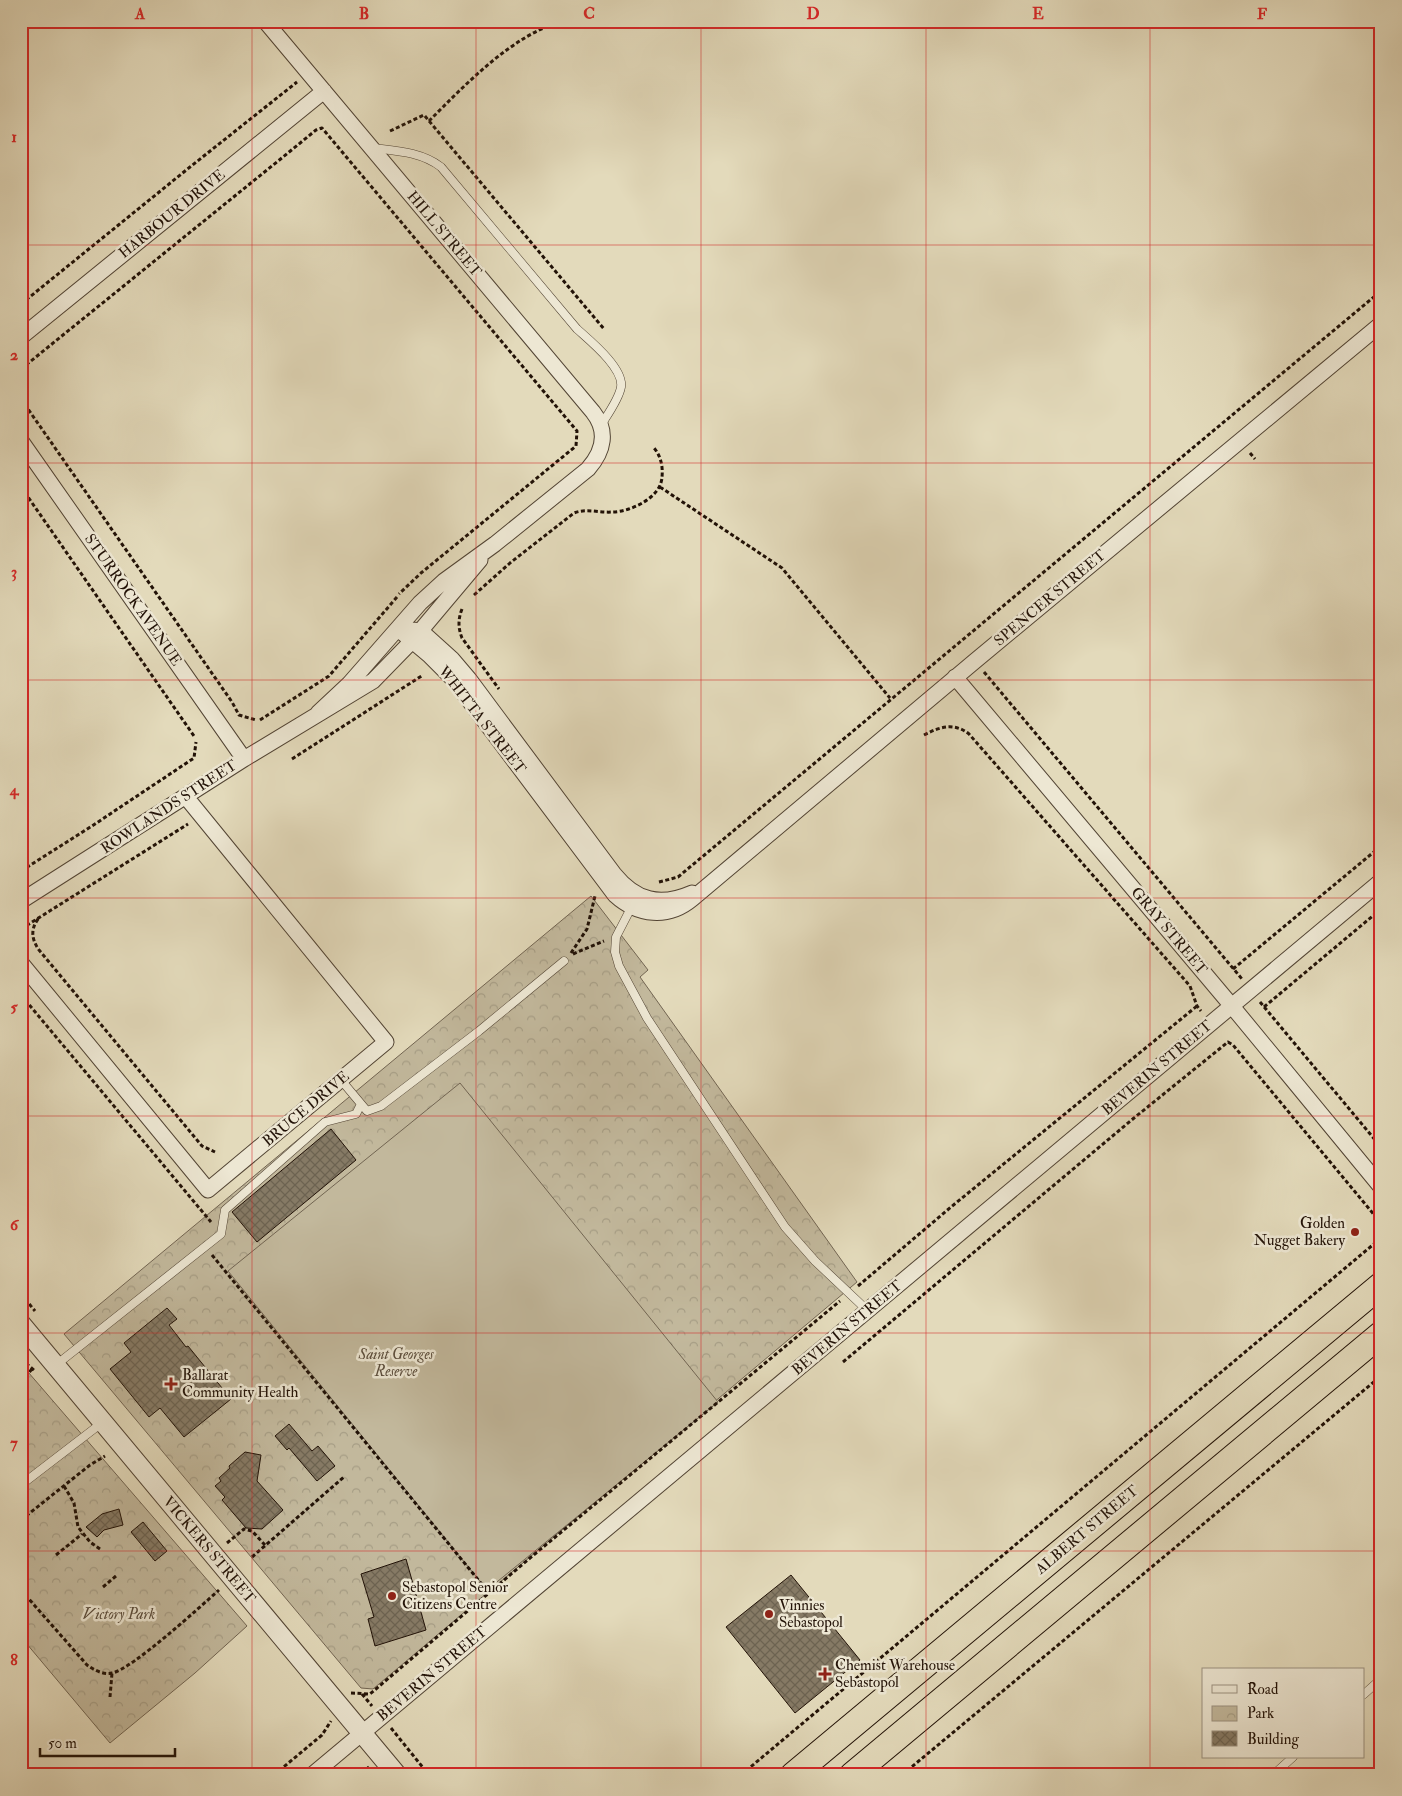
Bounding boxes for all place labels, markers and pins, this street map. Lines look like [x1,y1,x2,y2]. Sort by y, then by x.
place label: Golden Nugget Bakery [1254,1214,1345,1250]
marker: Golden Nugget Bakery [1349,1226,1361,1238]
place label: Ballarat Community Health [182,1366,299,1402]
marker: Ballarat Community Health [164,1377,178,1391]
place label: Sebastopol Senior Citizens Centre [402,1578,509,1614]
marker: Sebastopol Senior Citizens Centre [386,1590,398,1602]
place label: Vinnies Sebastopol [779,1596,843,1633]
marker: Vinnies Sebastopol [763,1608,775,1620]
place label: Chemist Warehouse Sebastopol [835,1656,955,1693]
marker: Chemist Warehouse Sebastopol [819,1668,831,1680]

